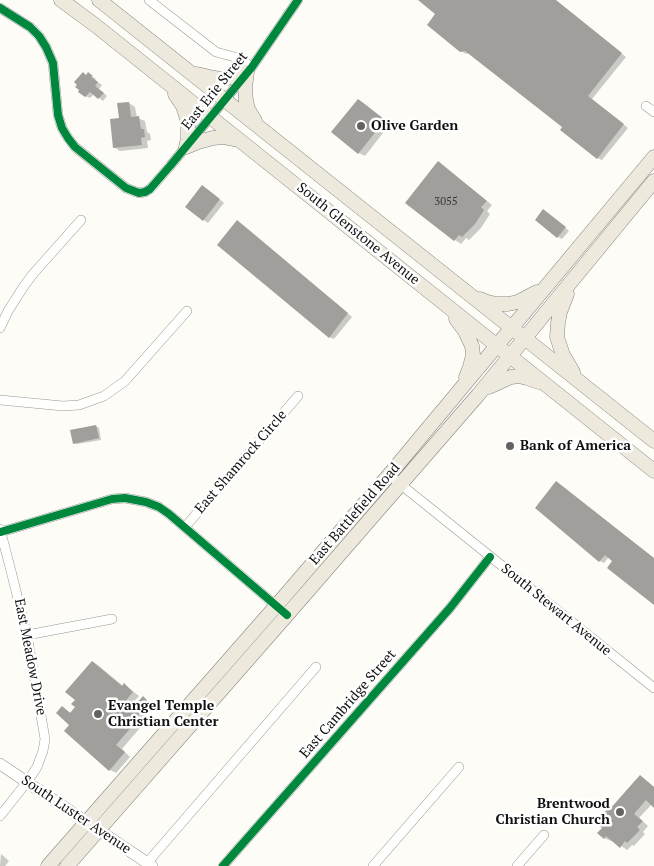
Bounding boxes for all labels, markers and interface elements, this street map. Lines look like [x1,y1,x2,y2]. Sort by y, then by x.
street label: East Erie Street [178,49,252,133]
place label: Olive Garden [371,118,458,134]
marker: Olive Garden [355,120,367,132]
street label: South Glenstone Avenue [293,179,423,289]
house number: 3055 [434,195,458,209]
street label: East Shamrock Circle [192,407,290,517]
place label: Bank of America [520,438,631,454]
marker: Bank of America [504,440,516,452]
street label: East Battlefield Road [306,460,404,568]
street label: South Stewart Avenue [498,560,614,660]
street label: East Meadow Drive [10,597,50,717]
street label: East Cambridge Street [296,646,400,762]
place label: Evangel Temple Christian Center [108,698,218,730]
marker: Evangel Temple Christian Center [92,708,104,720]
street label: South Luster Avenue [18,772,134,858]
place label: Brentwood Christian Church [496,796,610,829]
marker: Brentwood Christian Church [614,806,626,818]

